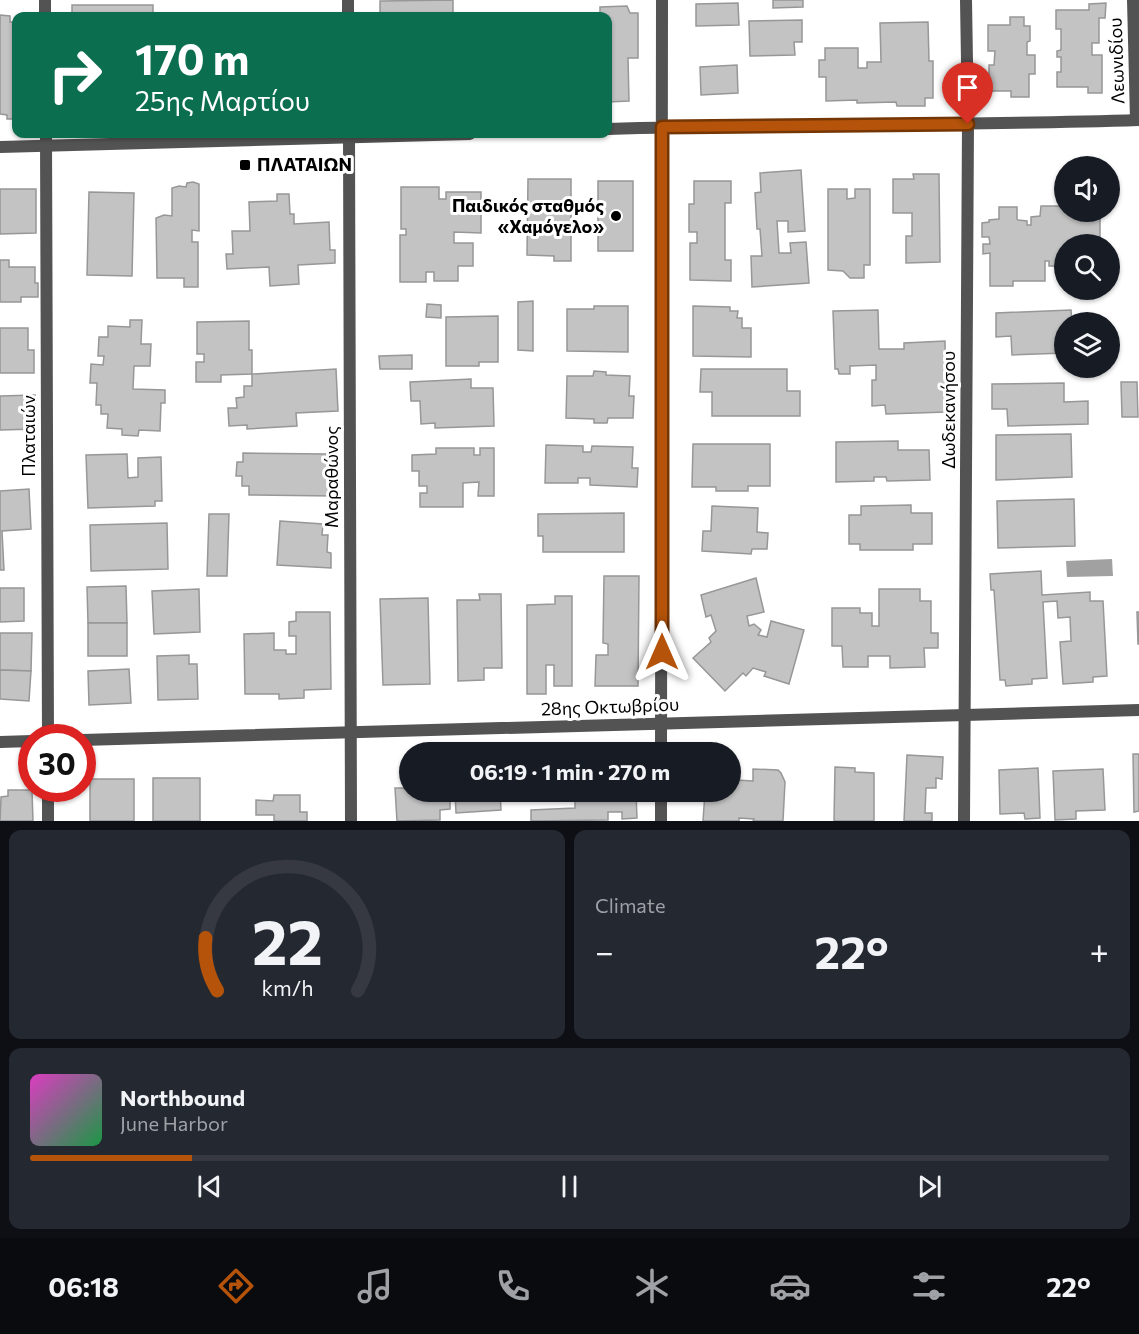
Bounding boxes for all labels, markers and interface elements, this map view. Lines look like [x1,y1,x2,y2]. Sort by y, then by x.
street label: Λεωνιδίου [1103,17,1129,105]
text: 170 m [135,32,249,84]
icon: right [36,36,114,114]
pin [942,62,993,124]
icon: arrive [951,71,984,104]
text: 25ης Μαρτίου [135,84,310,117]
place label: ΠΛΑΤΑΙΩΝ [257,153,352,175]
map controls [1054,156,1120,378]
button: sound [1054,156,1120,222]
marker: ΠΛΑΤΑΙΩΝ [238,158,252,172]
place label: Παιδικός σταθμός «Χαμόγελο» [452,194,604,237]
marker: Παιδικός σταθμός «Χαμόγελο» [609,209,623,223]
button: search [1054,234,1120,300]
button: layers [1054,312,1120,378]
street label: Δωδεκανήσου [937,351,959,469]
street label: Πλαταιών [17,395,39,477]
street label: Μαραθώνος [320,426,342,528]
position arrow [630,620,694,684]
street label: 28ης Οκτωβρίου [541,693,679,719]
speed limit sign: 30 [18,724,96,802]
text: 06:19 · 1 min · 270 m [470,758,670,785]
text: Climate [595,893,665,917]
text: 22 [251,902,323,978]
text: 22° [815,923,889,978]
text: − [595,930,614,971]
text: + [1090,930,1109,971]
text: km/h [261,975,313,1001]
text: Northbound [120,1084,245,1111]
text: June Harbor [120,1111,228,1135]
icon: previous [193,1170,226,1203]
icon: pause [553,1170,586,1203]
icon: next [913,1170,946,1203]
icon: directions [215,1265,257,1307]
icon: music [354,1265,396,1307]
icon: phone [492,1265,534,1307]
icon: climate [631,1265,673,1307]
icon: car [769,1265,811,1307]
icon: filters [908,1265,950,1307]
text: 06:18 [48,1270,119,1303]
text: 22° [1046,1270,1091,1303]

